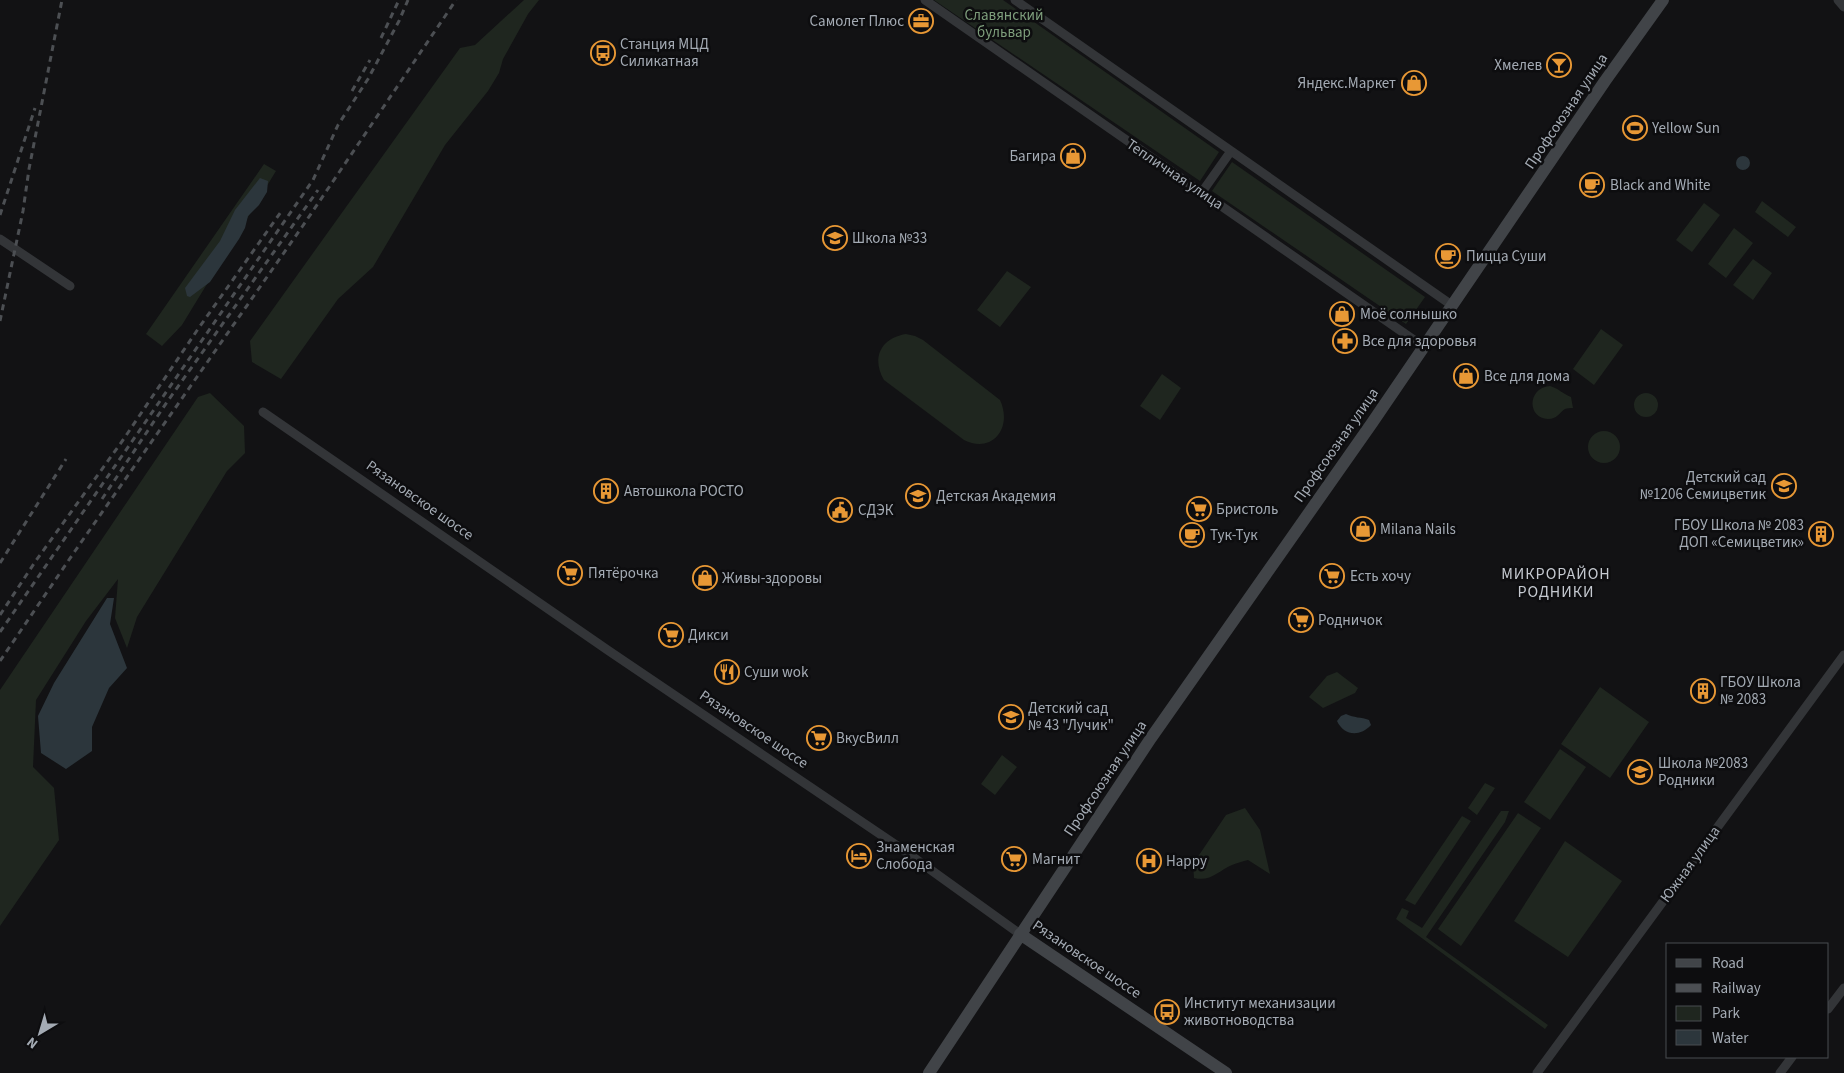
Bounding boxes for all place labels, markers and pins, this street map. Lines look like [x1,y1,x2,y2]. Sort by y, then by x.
office icon: Самолет Плюс [908,8,934,34]
place label: Самолет Плюс [810,11,904,32]
place label: Станция МЦД Силикатная [620,34,709,72]
bus stop icon: Станция МЦД Силикатная [590,40,616,66]
bar icon: Хмелев [1546,52,1572,78]
place label: Хмелев [1494,55,1542,76]
shop icon: Яндекс.Маркет [1401,70,1427,96]
place label: Яндекс.Маркет [1298,73,1396,94]
sports icon: Yellow Sun [1622,115,1648,141]
place label: Yellow Sun [1651,118,1720,139]
shop icon: Багира [1060,143,1086,169]
place label: Багира [1009,146,1056,167]
cafe icon: Black and White [1579,172,1605,198]
place label: Black and White [1610,175,1711,196]
school or university icon: Школа №33 [822,225,848,251]
place label: Школа №33 [852,228,927,249]
cafe icon: Пицца Суши [1435,243,1461,269]
place label: Пицца Суши [1466,246,1547,267]
shop icon: Моё солнышко [1329,301,1355,327]
place label: Моё солнышко [1360,304,1457,325]
pharmacy icon: Все для здоровья [1332,328,1358,354]
place label: Все для здоровья [1362,331,1477,352]
shop icon: Все для дома [1453,363,1479,389]
place label: Все для дома [1484,366,1570,387]
place label: Детский сад №1206 Семицветик [1640,467,1767,505]
school or university icon: Детский сад №1206 Семицветик [1771,473,1797,499]
building icon: Автошкола РОСТО [593,478,619,504]
place label: Автошкола РОСТО [624,481,744,502]
school or university icon: Детская Академия [905,483,931,509]
place label: Детская Академия [936,486,1056,507]
supermarket icon: Бристоль [1186,496,1212,522]
public building icon: СДЭК [827,497,853,523]
place label: Бристоль [1216,499,1278,520]
place label: СДЭК [858,500,894,521]
place label: ГБОУ Школа № 2083 ДОП «Семицветик» [1674,515,1804,553]
shop icon: Milana Nails [1350,516,1376,542]
place label: Milana Nails [1380,519,1456,540]
building icon: ГБОУ Школа № 2083 ДОП «Семицветик» [1808,521,1834,547]
cafe icon: Тук-Тук [1179,522,1205,548]
place label: Тук-Тук [1210,525,1258,546]
supermarket icon: Пятёрочка [557,560,583,586]
place label: Пятёрочка [588,563,659,584]
supermarket icon: Есть хочу [1319,563,1345,589]
shop icon: Живы-здоровы [692,565,718,591]
place label: Есть хочу [1350,566,1411,587]
place label: Живы-здоровы [722,568,822,589]
supermarket icon: Родничок [1288,607,1314,633]
place label: Родничок [1318,610,1383,631]
supermarket icon: Дикси [658,622,684,648]
place label: Дикси [688,625,729,646]
restaurant icon: Суши wok [714,659,740,685]
place label: Суши wok [744,662,809,683]
place label: ГБОУ Школа № 2083 [1720,672,1801,710]
building icon: ГБОУ Школа № 2083 [1690,678,1716,704]
place label: Детский сад № 43 "Лучик" [1028,698,1114,736]
school or university icon: Детский сад № 43 "Лучик" [998,704,1024,730]
supermarket icon: ВкусВилл [806,725,832,751]
place label: ВкусВилл [836,728,899,749]
place label: Школа №2083 Родники [1658,753,1748,791]
school or university icon: Школа №2083 Родники [1627,759,1653,785]
place label: Знаменская Слобода [876,837,955,875]
hotel icon: Знаменская Слобода [846,843,872,869]
supermarket icon: Магнит [1001,846,1027,872]
hospital icon: Happy [1136,848,1162,874]
place label: Магнит [1032,849,1081,870]
place label: Happy [1166,851,1207,872]
place label: Институт механизации животноводства [1184,993,1336,1031]
bus stop icon: Институт механизации животноводства [1154,999,1180,1025]

